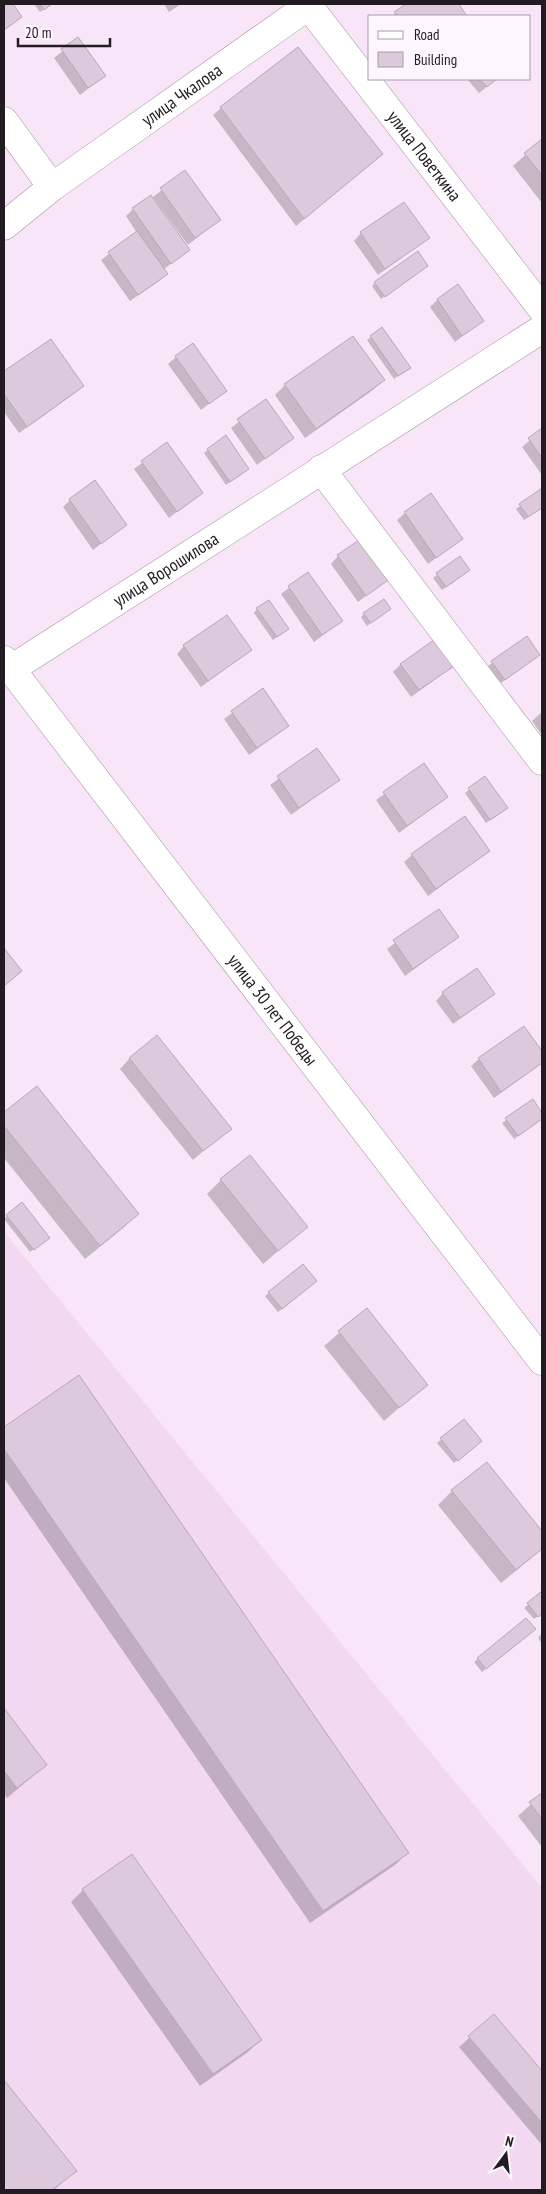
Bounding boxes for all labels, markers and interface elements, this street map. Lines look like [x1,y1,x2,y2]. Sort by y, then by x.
scale bar [18,15,110,47]
legend [368,15,531,80]
text: 20 m [25,23,51,42]
text: Road [414,25,440,44]
text: Building [414,50,457,69]
street label: улица Чкалова [137,58,226,131]
street label: улица Поветкина [382,106,467,206]
street label: улица Ворошилова [109,527,223,612]
street label: улица 30 лет Победы [223,949,323,1070]
north arrow [481,2129,531,2179]
text: N [503,2132,515,2151]

